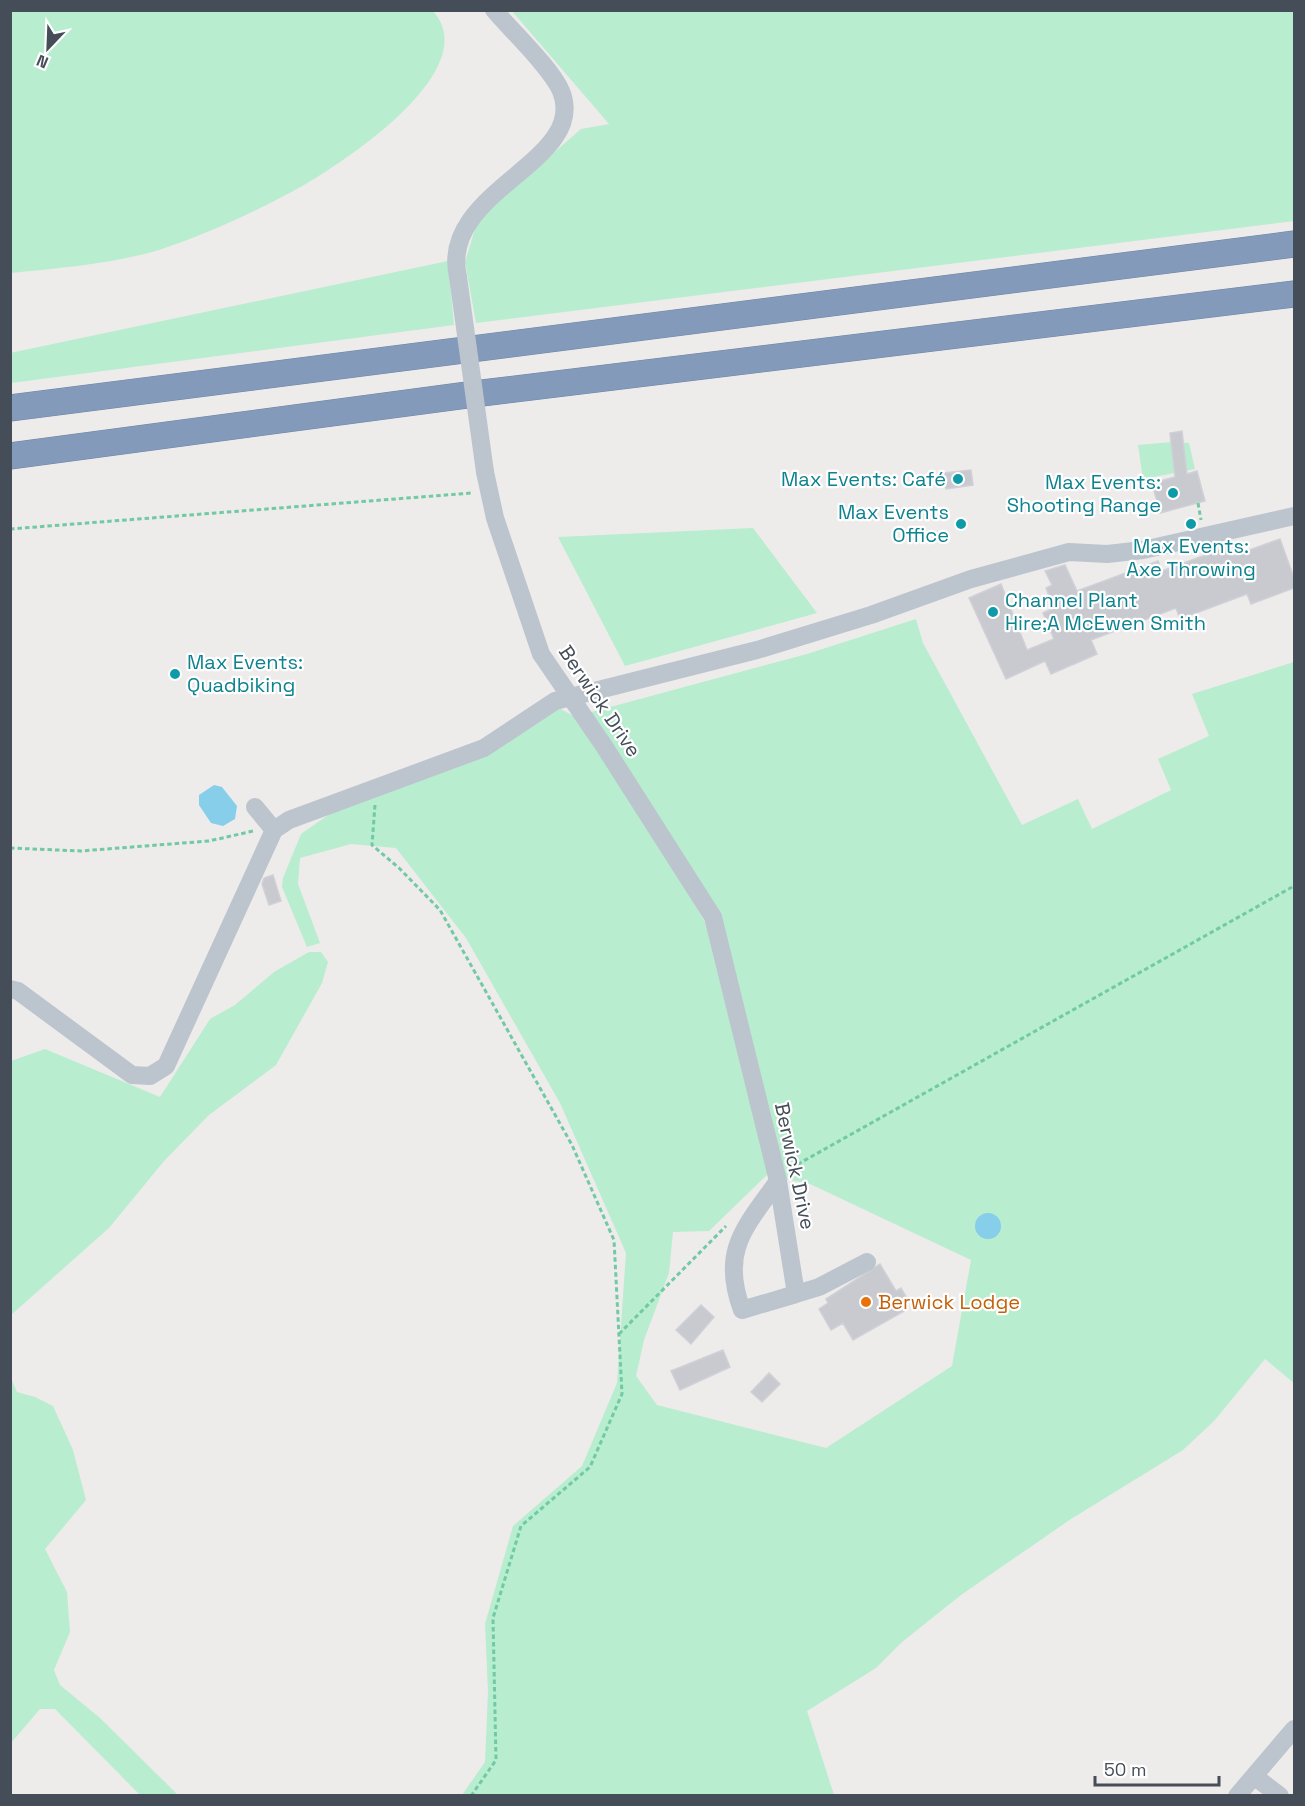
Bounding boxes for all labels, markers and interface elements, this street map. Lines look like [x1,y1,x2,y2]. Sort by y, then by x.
north arrow [18,18,78,78]
text: N [33,50,51,73]
place label: Max Events: Café [781,466,946,492]
place label: Max Events: Shooting Range [1007,469,1161,518]
marker: Max Events: Café [951,472,965,486]
marker: Max Events: Shooting Range [1166,486,1180,500]
place label: Max Events Office [838,499,949,548]
marker: Max Events Office [954,517,968,531]
marker: Max Events: Axe Throwing [1184,517,1198,531]
place label: Max Events: Axe Throwing [1126,533,1256,582]
place label: Channel Plant Hire;A McEwen Smith [1005,587,1206,636]
marker: Channel Plant Hire;A McEwen Smith [986,605,1000,619]
street label: Berwick Drive [553,640,647,762]
place label: Max Events: Quadbiking [187,649,303,698]
marker: Max Events: Quadbiking [168,667,182,681]
street label: Berwick Drive [769,1100,821,1232]
place label: Berwick Lodge [878,1289,1020,1315]
marker: Berwick Lodge [859,1295,873,1309]
scale bar [1095,1749,1220,1787]
text: 50 m [1104,1758,1146,1781]

